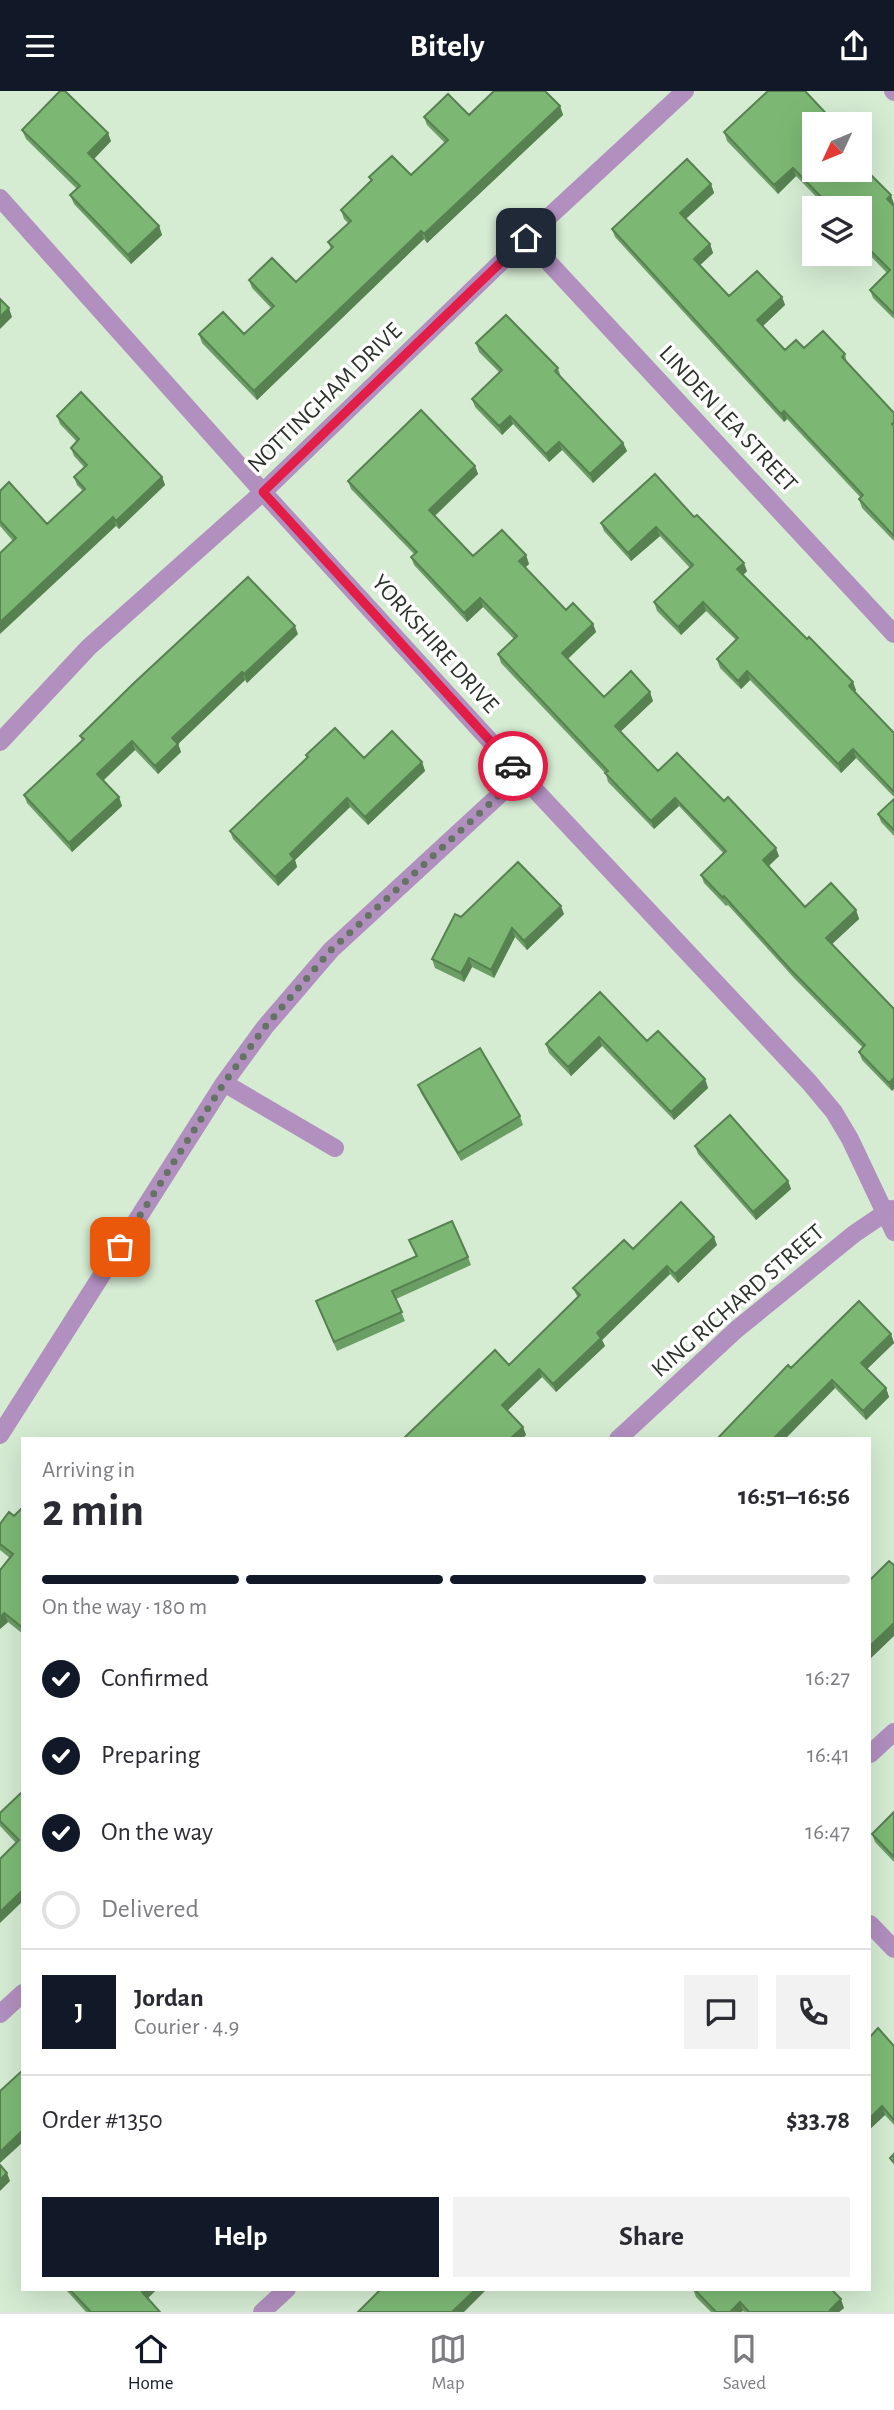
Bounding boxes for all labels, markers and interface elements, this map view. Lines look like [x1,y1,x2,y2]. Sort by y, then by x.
icon: menu [21,27,59,65]
icon: share [835,27,873,65]
text: Bitely [409,30,485,62]
north arrow [802,112,872,182]
map controls [802,112,872,266]
button: layers [802,196,872,266]
pin [496,208,556,268]
icon: home [507,219,545,257]
street label: NOTTINGHAM DRIVE [243,318,407,477]
street label: LINDEN LEA STREET [654,341,802,497]
street label: YORKSHIRE DRIVE [367,570,503,718]
courier [478,731,548,801]
icon: car [494,747,532,785]
pin [90,1217,150,1277]
street label: KING RICHARD STREET [647,1220,829,1382]
icon: bag [101,1228,139,1266]
text: Arriving in [42,1459,135,1482]
text: 16:51–16:56 [738,1483,850,1509]
text: 2 min [42,1488,144,1534]
text: On the way · 180 m [42,1596,207,1619]
icon: check [42,1660,80,1698]
text: Confirmed [101,1665,209,1691]
text: 16:27 [806,1667,850,1690]
icon: check [42,1737,80,1775]
text: Preparing [101,1742,200,1768]
text: 16:41 [807,1744,850,1767]
icon: check [42,1814,80,1852]
text: On the way [101,1819,213,1845]
text: 16:47 [805,1821,850,1844]
text: Delivered [101,1896,199,1922]
button: chat [684,1975,758,2049]
button: phone [776,1975,850,2049]
text: Jordan [134,1985,204,2011]
text: J [75,1999,83,2025]
text: Courier · 4.9 [134,2016,239,2039]
text: Order #1350 [42,2107,163,2133]
text: $33.78 [786,2107,850,2133]
button: Help [42,2197,439,2277]
button: Share [453,2197,850,2277]
tab: Home [128,2330,174,2395]
tab: Map [429,2330,467,2395]
tab: Saved [723,2330,766,2395]

